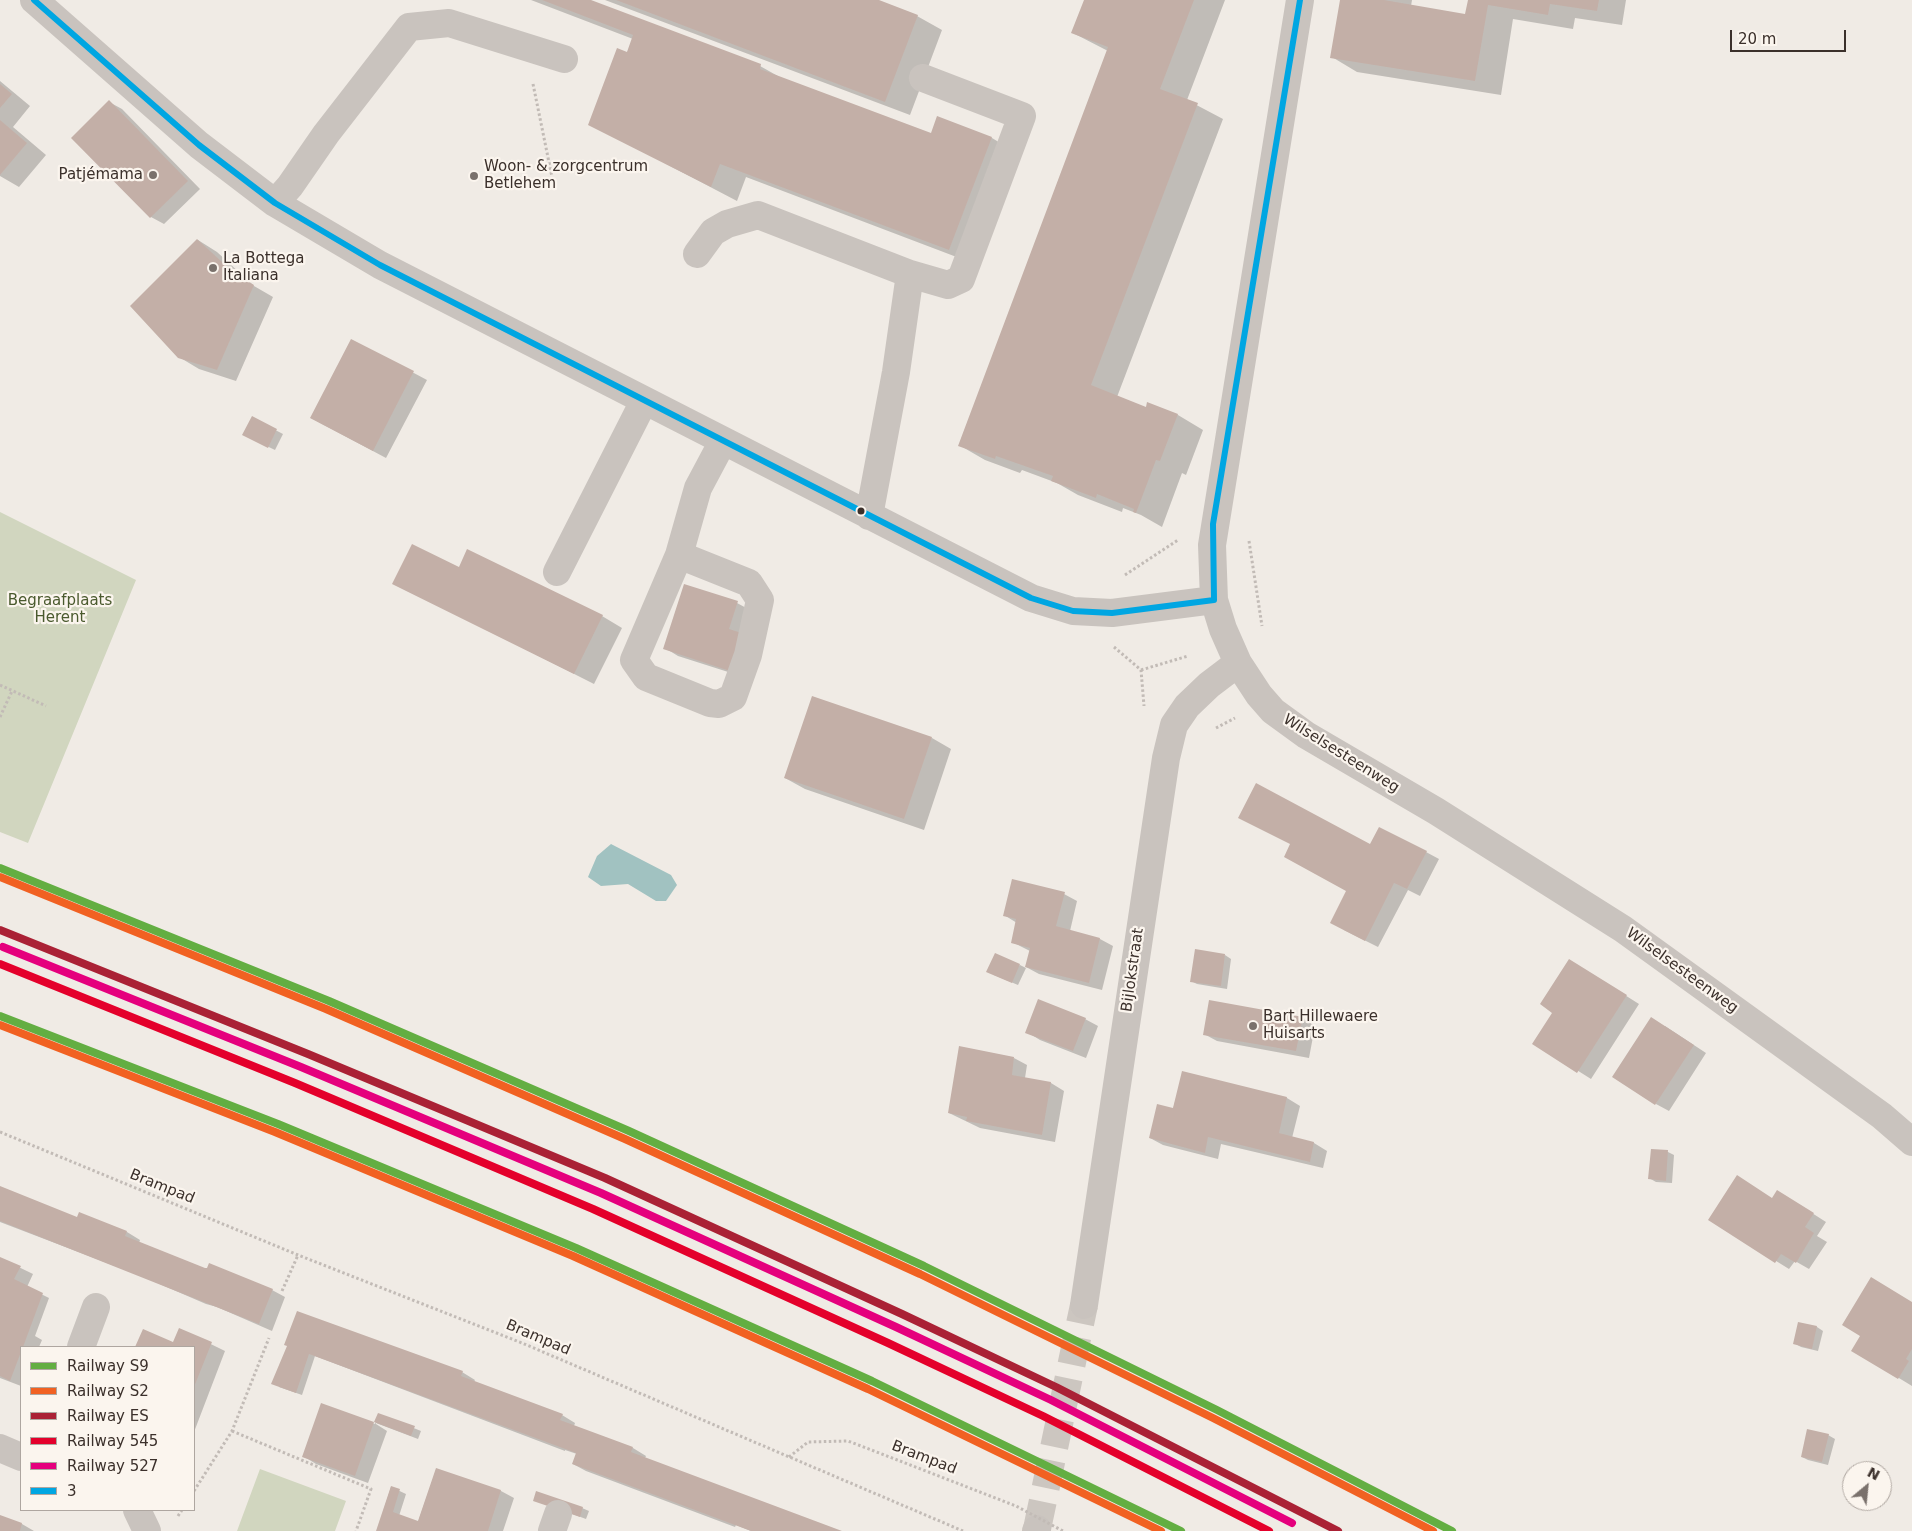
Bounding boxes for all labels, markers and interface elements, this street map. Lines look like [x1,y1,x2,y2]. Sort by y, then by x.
scale bar [1732,20,1848,52]
text: 20 m [1738,30,1776,48]
place label: Woon- & zorgcentrum Betlehem [484,158,648,193]
place label: Patjémama [59,166,143,184]
marker: Patjémama [147,169,159,181]
marker: Woon- & zorgcentrum Betlehem [468,170,480,182]
place label: La Bottega Italiana [223,250,304,285]
marker: La Bottega Italiana [207,262,219,274]
unlabelled marker [856,506,866,516]
park label: Begraafplaats Herent [8,592,112,627]
street label: Wilselsesteenweg [1280,711,1402,797]
street label: Wilselsesteenweg [1623,924,1741,1018]
street label: Bijlokstraat [1118,927,1148,1013]
place label: Bart Hillewaere Huisarts [1263,1008,1378,1043]
marker: Bart Hillewaere Huisarts [1247,1020,1259,1032]
street label: Brampad [127,1166,197,1208]
street label: Brampad [503,1316,573,1360]
legend [20,1346,195,1511]
text: Railway S9 [67,1357,149,1375]
text: Railway S2 [67,1382,149,1400]
text: Railway ES [67,1407,149,1425]
text: Railway 545 [67,1432,158,1450]
street label: Brampad [889,1437,959,1479]
text: Railway 527 [67,1457,158,1475]
north arrow [1842,1461,1892,1511]
text: N [1865,1464,1883,1483]
text: 3 [67,1482,77,1500]

